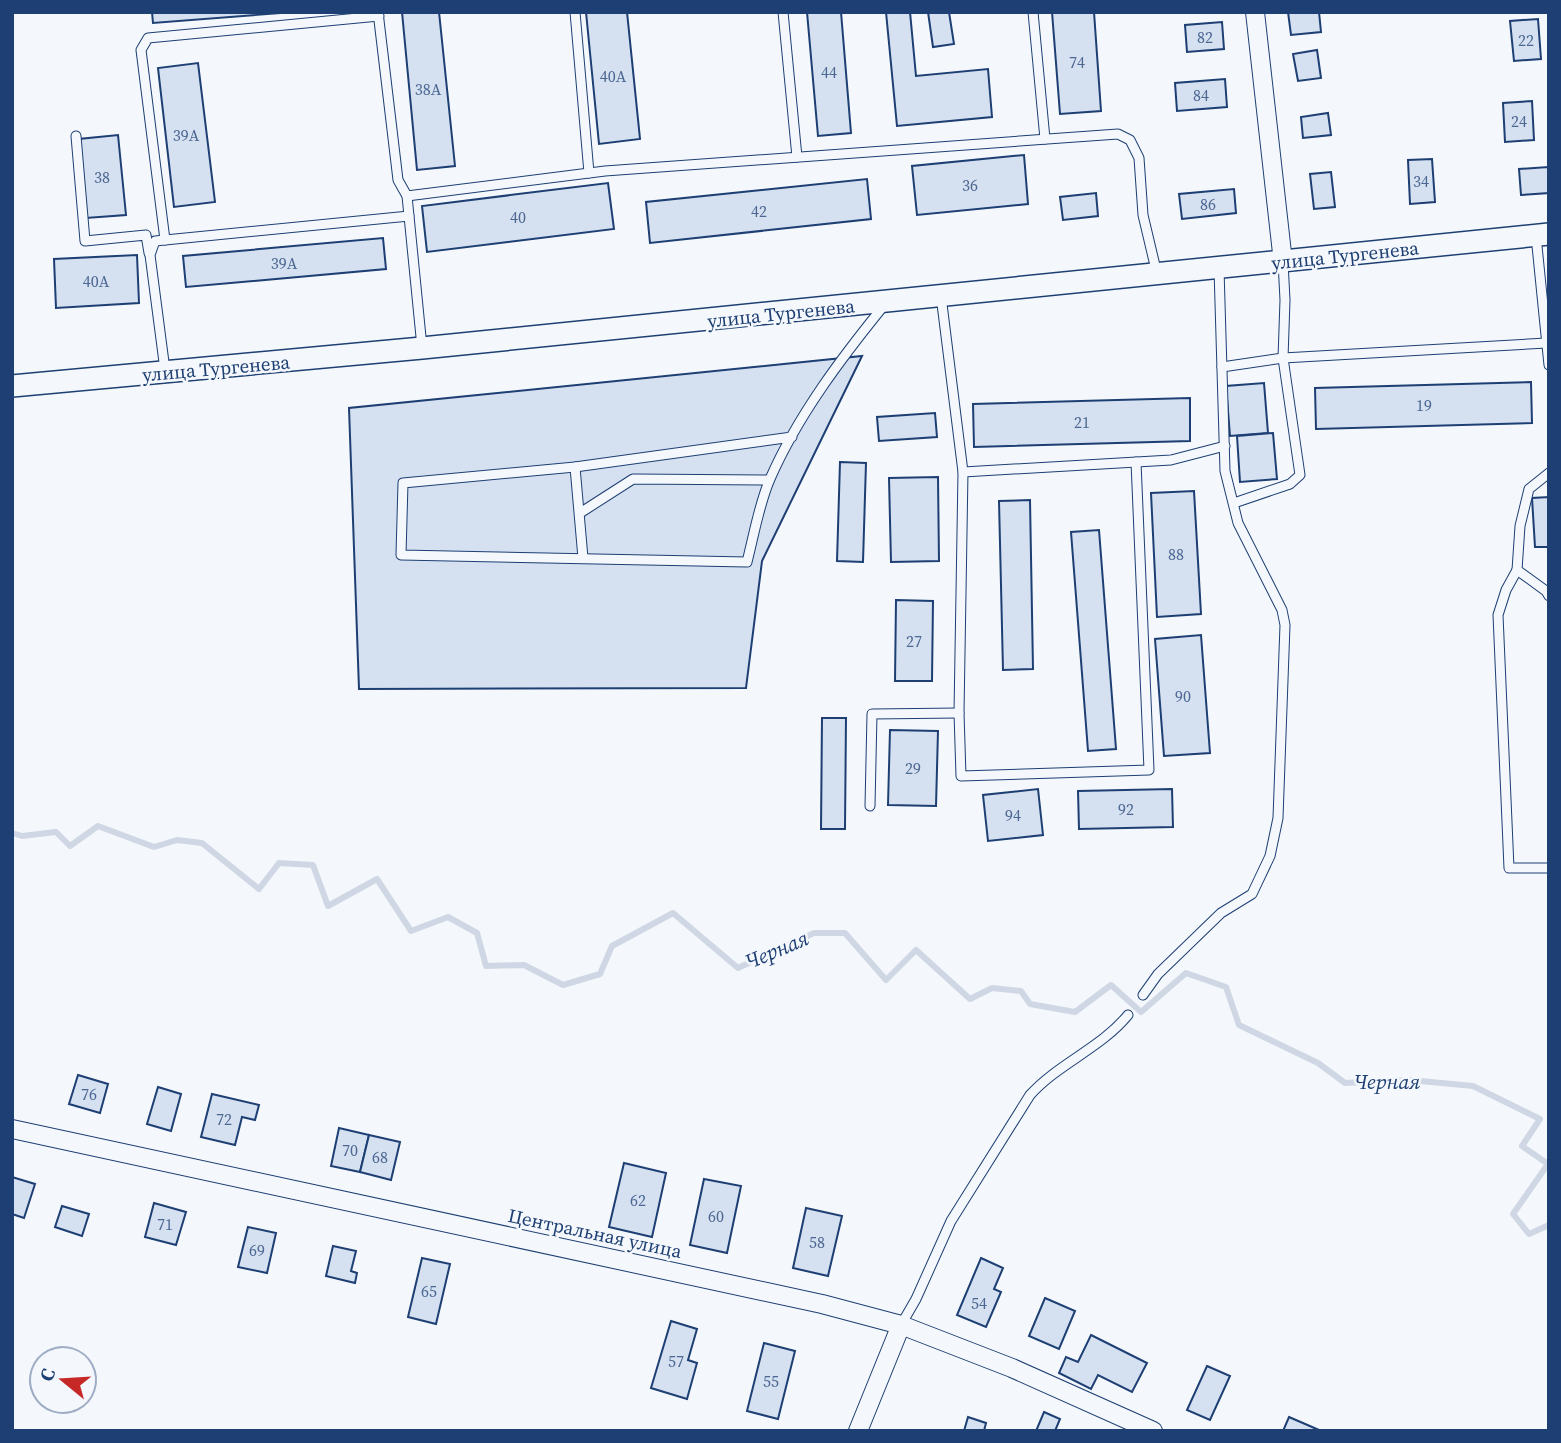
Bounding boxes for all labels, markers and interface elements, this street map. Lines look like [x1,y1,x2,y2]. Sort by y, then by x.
house number: 82 [1197,26,1213,48]
house number: 22 [1518,29,1534,51]
house number: 74 [1069,51,1085,73]
house number: 44 [821,61,837,83]
house number: 40А [600,65,627,87]
house number: 38А [415,78,442,100]
house number: 84 [1193,84,1209,106]
house number: 24 [1511,110,1527,132]
house number: 39А [173,124,200,146]
house number: 38 [94,166,110,188]
house number: 34 [1413,170,1429,192]
house number: 36 [962,174,978,196]
house number: 86 [1200,193,1216,215]
house number: 42 [751,200,767,222]
house number: 40 [510,206,526,228]
street label: улица Тургенева [1270,234,1420,276]
house number: 39А [271,252,298,274]
house number: 40А [83,270,110,292]
street label: улица Тургенева [706,292,856,334]
street label: улица Тургенева [141,349,291,387]
house number: 19 [1416,394,1432,416]
house number: 21 [1074,411,1090,433]
house number: 88 [1168,543,1184,565]
house number: 27 [906,630,922,652]
house number: 90 [1175,685,1191,707]
house number: 29 [905,757,921,779]
house number: 92 [1118,798,1134,820]
house number: 94 [1005,804,1021,826]
water label: Черная [741,923,813,976]
water label: Черная [1354,1067,1420,1096]
house number: 76 [81,1083,97,1105]
house number: 72 [216,1108,232,1130]
house number: 70 [342,1139,358,1161]
house number: 68 [372,1146,388,1168]
house number: 62 [630,1189,646,1211]
street label: Центральная улица [506,1202,685,1264]
house number: 60 [708,1205,724,1227]
house number: 71 [157,1213,173,1235]
house number: 58 [809,1231,825,1253]
house number: 69 [249,1239,265,1261]
house number: 65 [421,1280,437,1302]
house number: 54 [971,1292,987,1314]
north arrow [28,1345,98,1415]
house number: 57 [668,1350,684,1372]
text: С [33,1365,61,1384]
house number: 55 [763,1370,779,1392]

